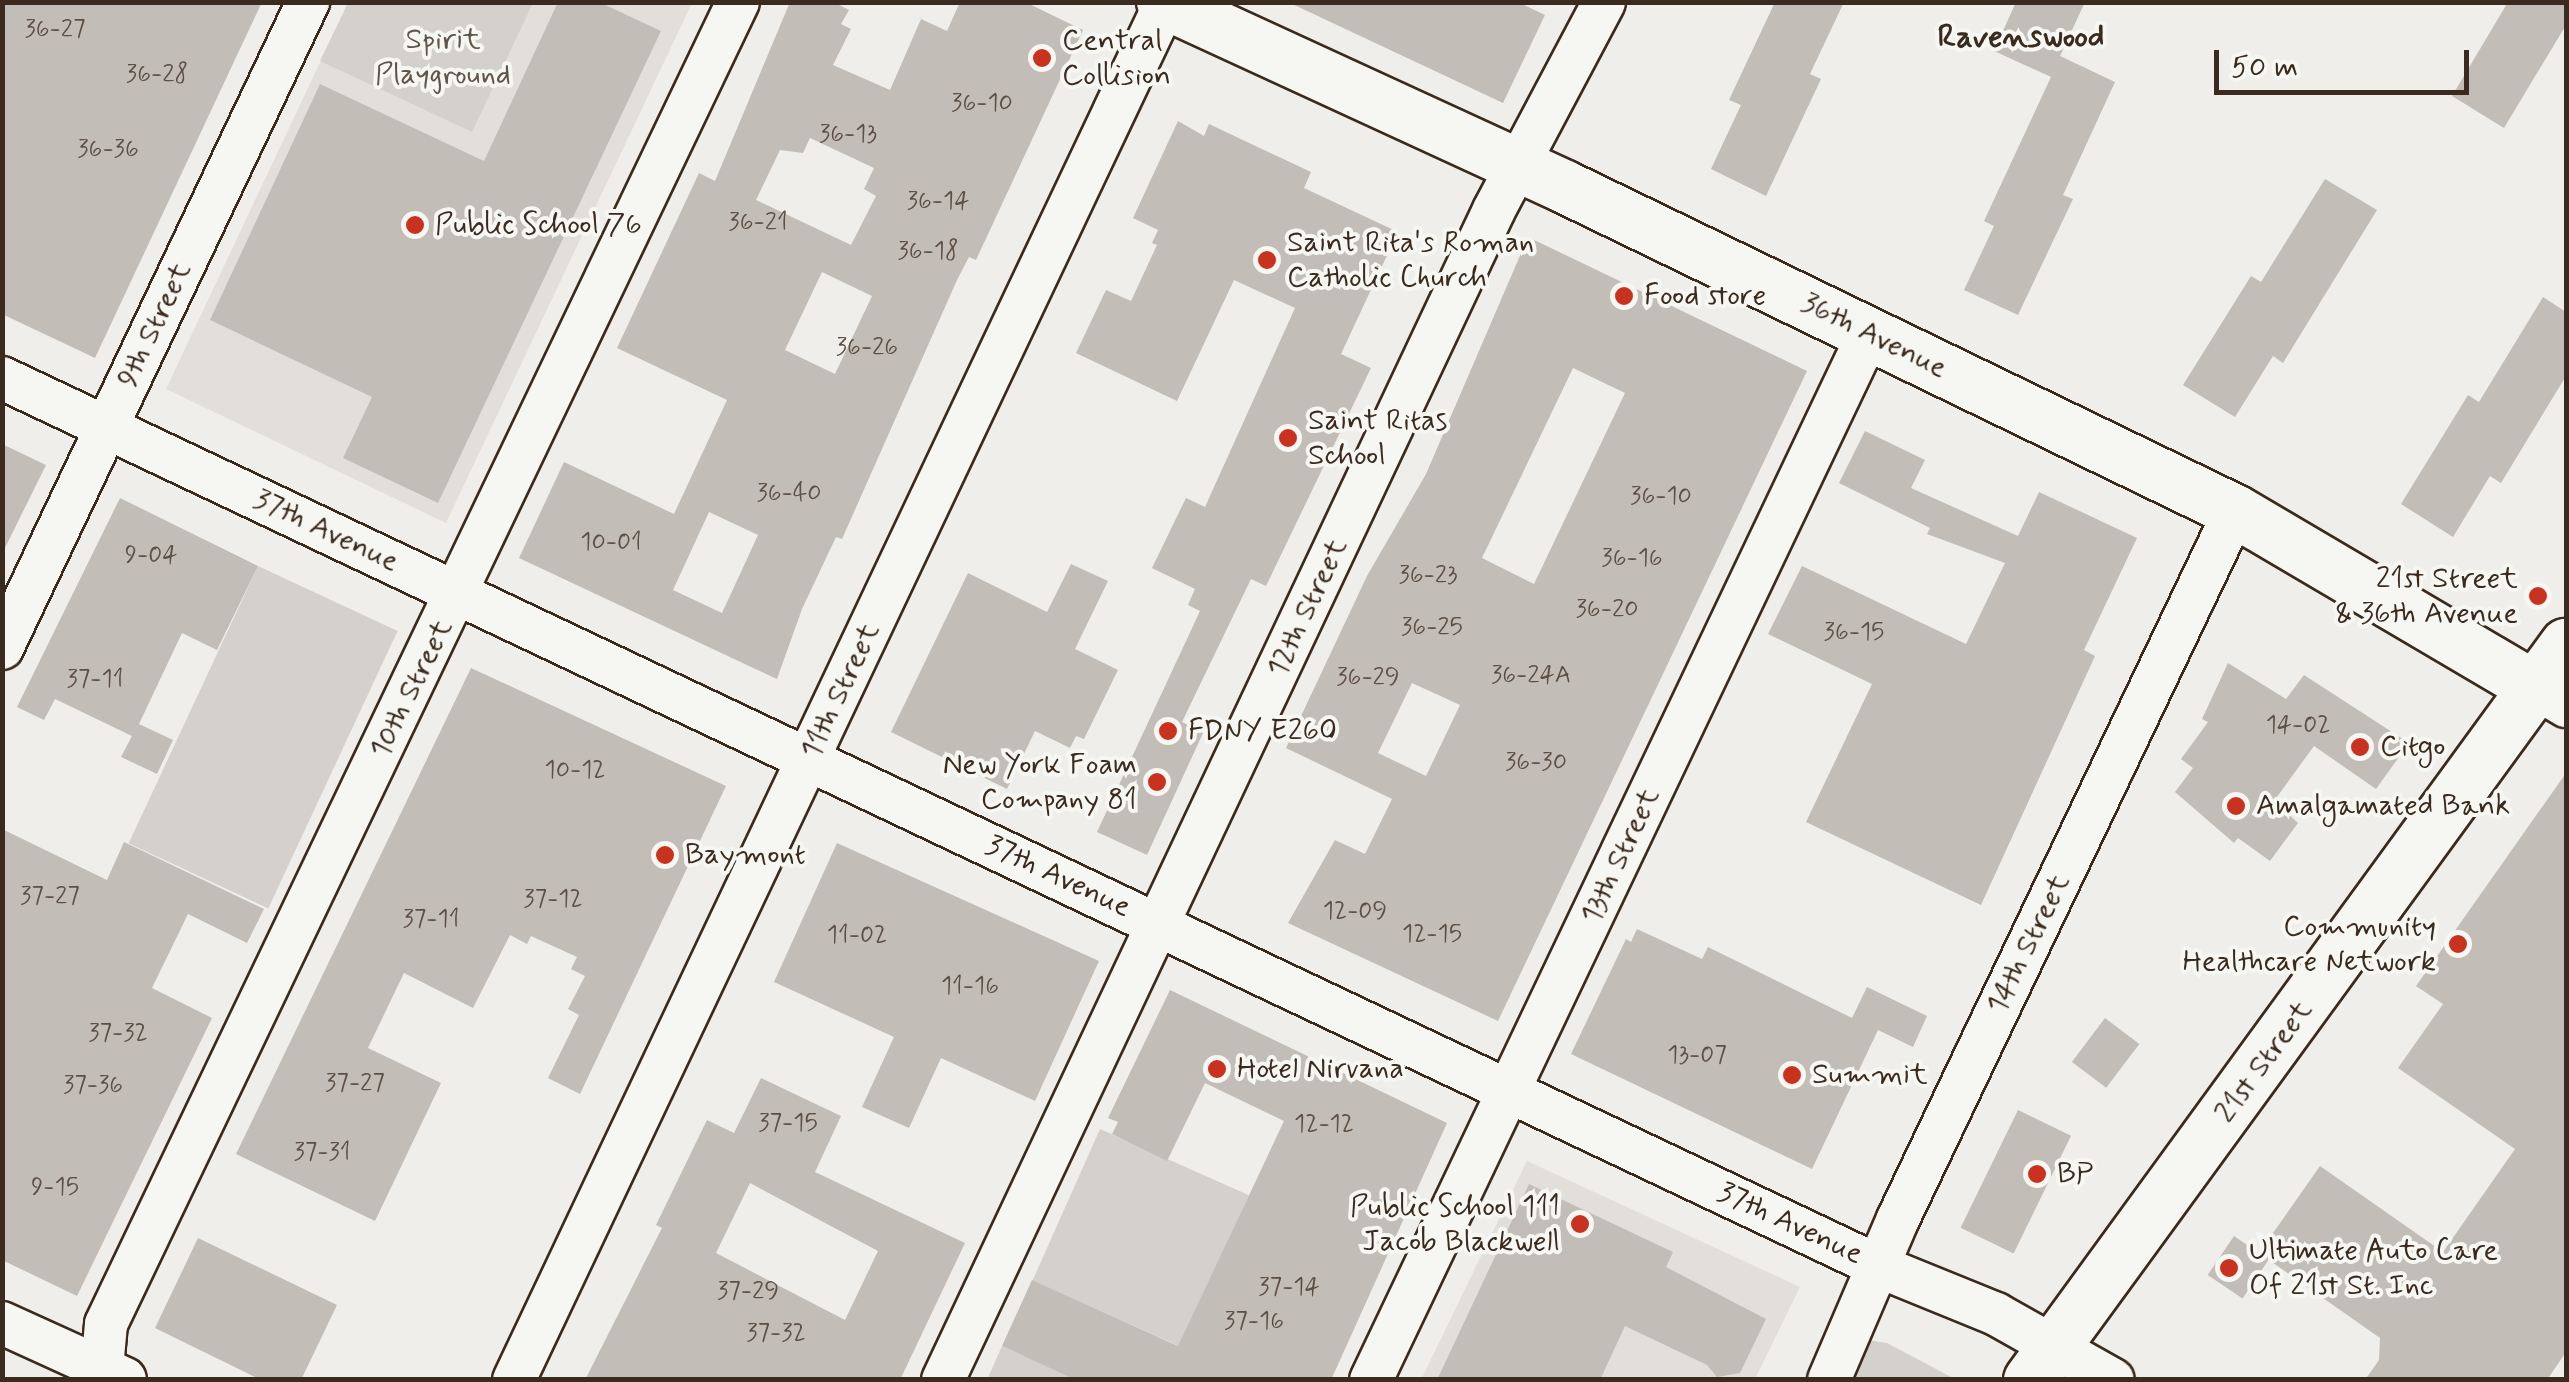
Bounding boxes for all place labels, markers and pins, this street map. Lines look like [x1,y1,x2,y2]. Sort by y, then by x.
place label: Central Collision [1062,23,1171,94]
marker: Central Collision [1031,47,1053,69]
place label: Public School 76 [435,207,643,243]
marker: Public School 76 [404,214,426,236]
place label: Saint Rita's Roman Catholic Church [1287,225,1539,296]
marker: Saint Rita's Roman Catholic Church [1256,249,1278,271]
place label: Food store [1644,278,1766,314]
marker: Food store [1613,285,1635,307]
place label: Saint Ritas School [1308,403,1447,474]
marker: Saint Ritas School [1277,427,1299,449]
place label: 21st Street & 36th Avenue [2335,561,2518,632]
marker: 21st Street & 36th Avenue [2527,585,2549,607]
place label: FDNY E260 [1188,713,1337,749]
marker: FDNY E260 [1157,720,1179,742]
place label: Citgo [2380,729,2446,765]
marker: Citgo [2349,736,2371,758]
place label: New York Foam Company 81 [937,747,1137,818]
marker: New York Foam Company 81 [1146,771,1168,793]
place label: Amalgamated Bank [2256,788,2508,824]
marker: Amalgamated Bank [2225,795,2247,817]
place label: Baymont [685,837,806,873]
marker: Baymont [654,844,676,866]
place label: Community Healthcare Network [2183,909,2436,980]
marker: Community Healthcare Network [2445,931,2471,957]
place label: Hotel Nirvana [1237,1051,1406,1087]
place label: Summit [1812,1057,1928,1093]
marker: Hotel Nirvana [1206,1058,1228,1080]
marker: Summit [1781,1064,1803,1086]
place label: BP [2057,1156,2093,1192]
marker: BP [2026,1163,2048,1185]
place label: Public School 111 Jacob Blackwell [1349,1189,1560,1260]
marker: Public School 111 Jacob Blackwell [1569,1213,1591,1235]
place label: Ultimate Auto Care Of 21st St. Inc [2249,1233,2495,1304]
marker: Ultimate Auto Care Of 21st St. Inc [2218,1257,2240,1279]

